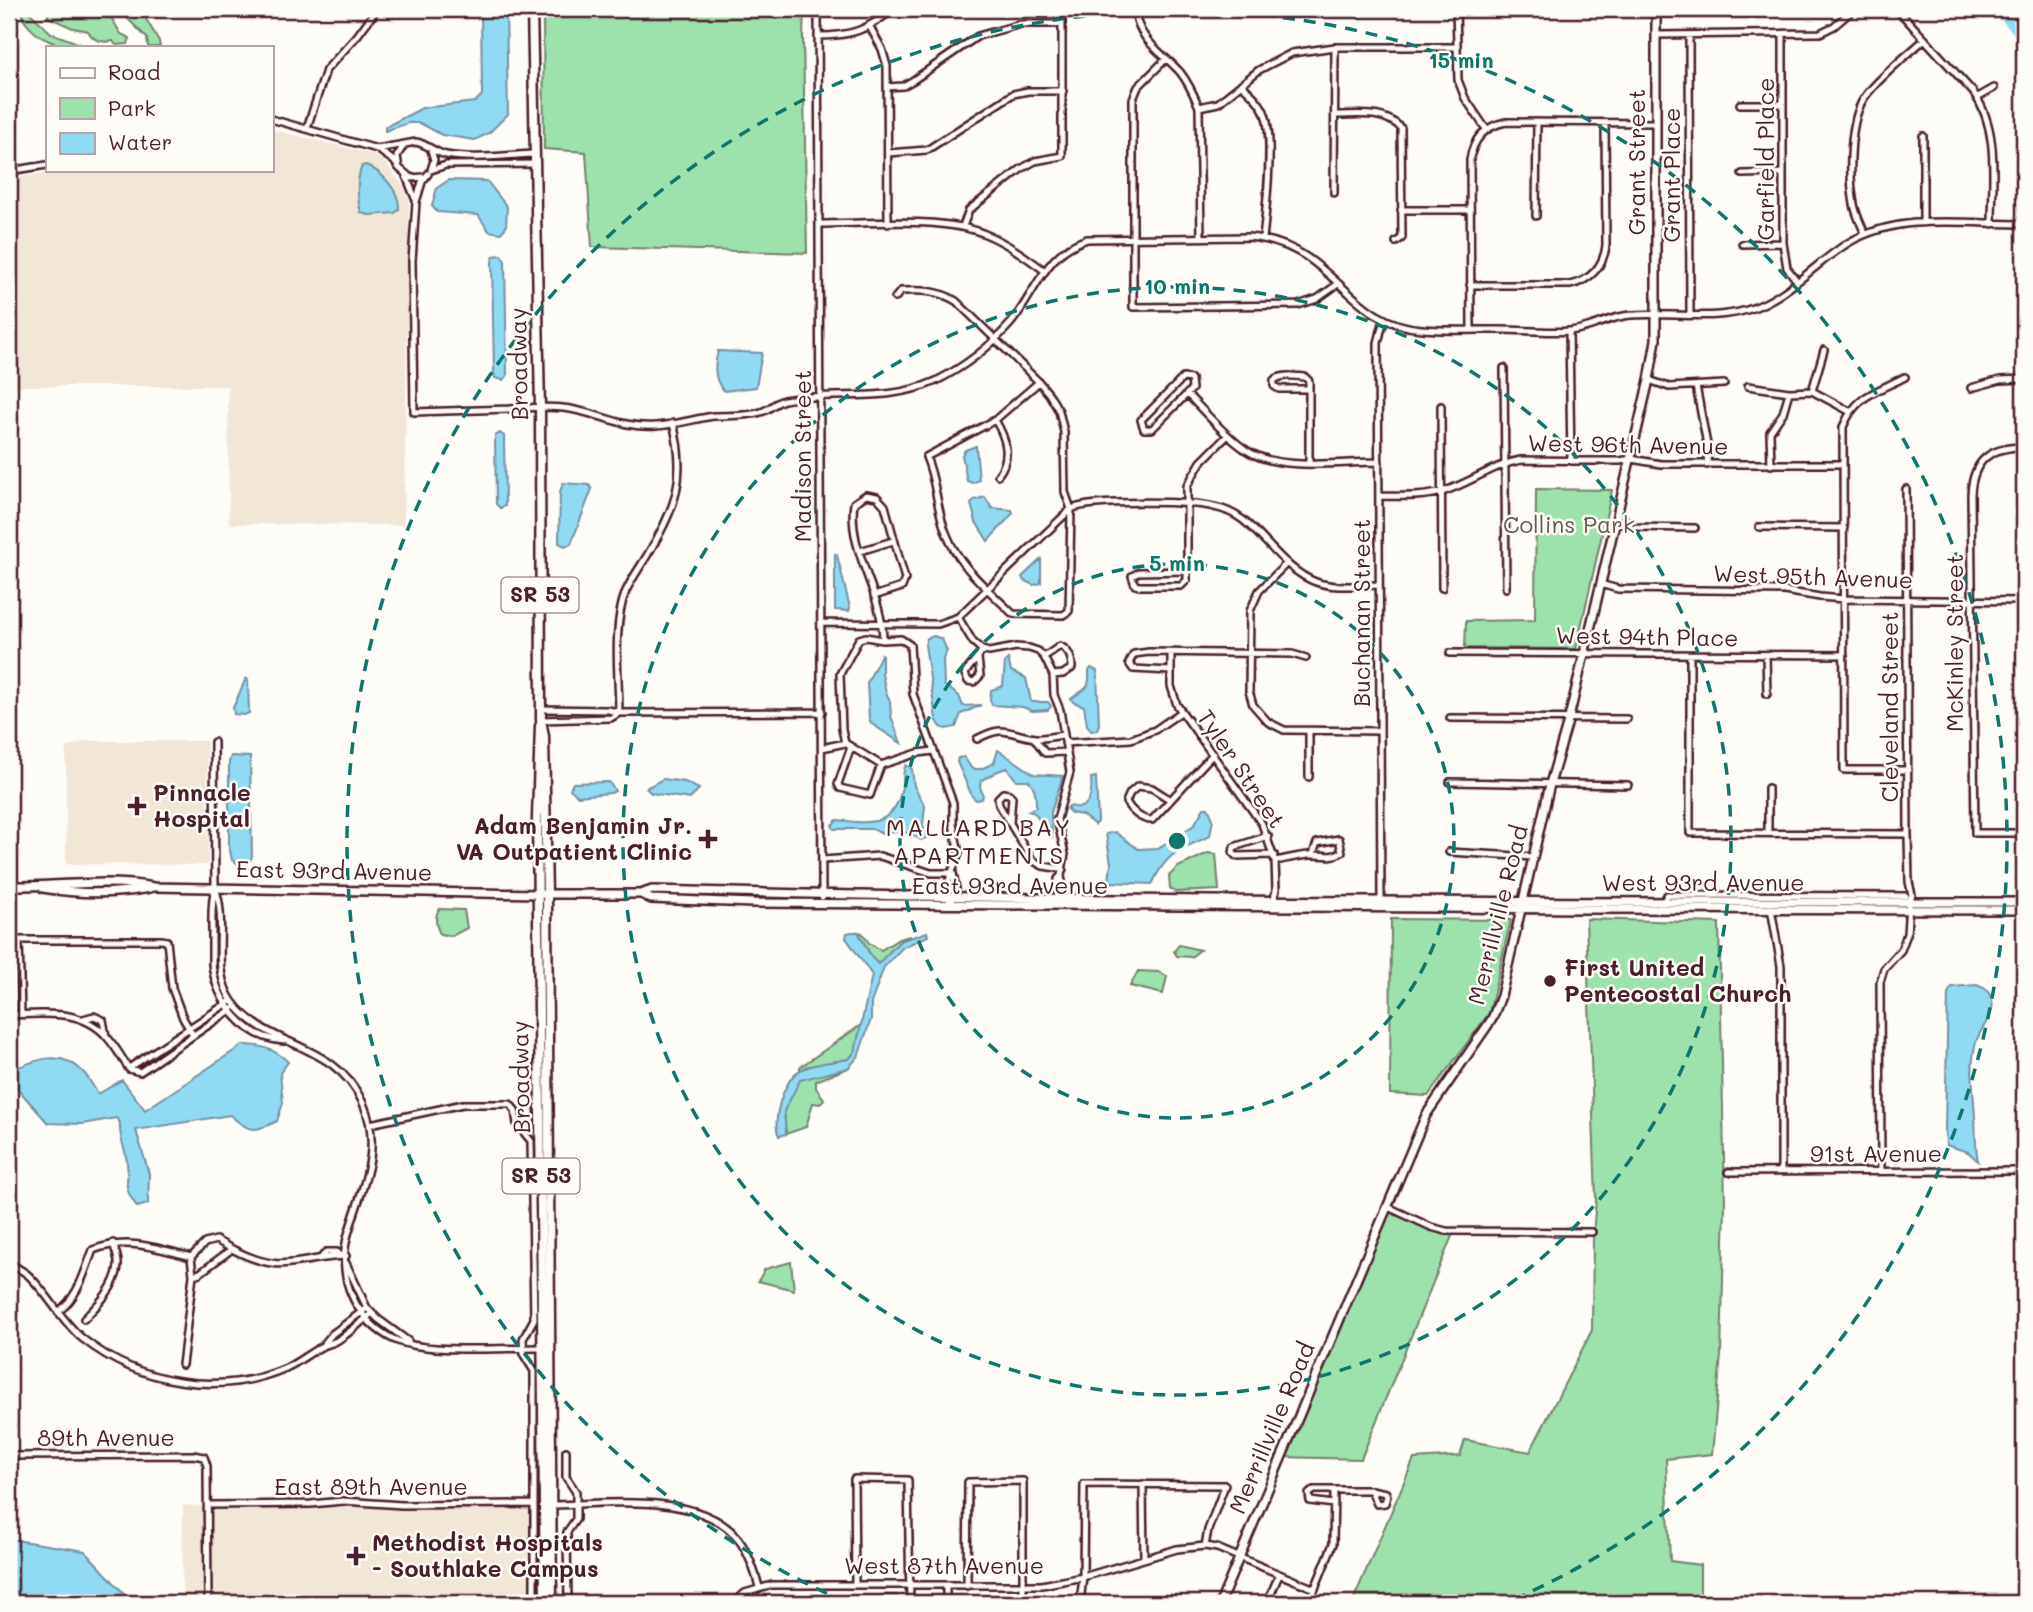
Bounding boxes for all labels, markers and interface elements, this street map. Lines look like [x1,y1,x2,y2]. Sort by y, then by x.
legend [46,46,273,172]
text: 15 min [1429,46,1493,73]
text: Road [108,58,160,85]
street label: Garfield Place [1750,78,1780,240]
street label: Grant Street [1621,89,1651,235]
text: Park [108,94,156,121]
street label: Grant Place [1656,107,1686,243]
text: Water [108,128,172,155]
text: 10 min [1144,272,1210,299]
street label: Broadway [502,307,534,421]
street label: Madison Street [787,370,817,542]
street label: West 96th Avenue [1527,427,1729,461]
park label: Collins Park [1503,509,1635,539]
street label: Buchanan Street [1346,519,1376,707]
text: 5 min [1149,549,1205,576]
street label: McKinley Street [1939,554,1969,732]
street label: West 95th Avenue [1713,558,1914,594]
road number: SR 53 [502,578,578,612]
street label: Cleveland Street [1874,612,1904,802]
street label: West 94th Place [1555,619,1739,653]
street label: Tyler Street [1191,703,1293,834]
place label: Pinnacle Hospital [153,777,251,833]
marker: Pinnacle Hospital [127,796,147,816]
place label: Adam Benjamin Jr. VA Outpatient Clinic [456,810,692,866]
district label: MALLARD BAY APARTMENTS [886,811,1072,870]
street label: Merrillville Road [1460,822,1534,1008]
marker: Adam Benjamin Jr. VA Outpatient Clinic [698,829,718,849]
centre of rings [1165,829,1189,853]
street label: East 93rd Avenue [236,853,432,887]
street label: West 93rd Avenue [1601,867,1805,897]
street label: East 93rd Avenue [912,870,1108,900]
place label: First United Pentecostal Church [1564,952,1791,1008]
marker: First United Pentecostal Church [1542,973,1558,989]
street label: Broadway [504,1020,536,1134]
street label: 91st Avenue [1810,1138,1942,1168]
road number: SR 53 [503,1158,580,1194]
street label: Merrillville Road [1221,1337,1321,1518]
street label: 89th Avenue [37,1422,175,1452]
street label: East 89th Avenue [274,1471,468,1501]
place label: Methodist Hospitals - Southlake Campus [372,1527,603,1583]
marker: Methodist Hospitals - Southlake Campus [346,1546,366,1566]
street label: West 87th Avenue [844,1550,1044,1580]

